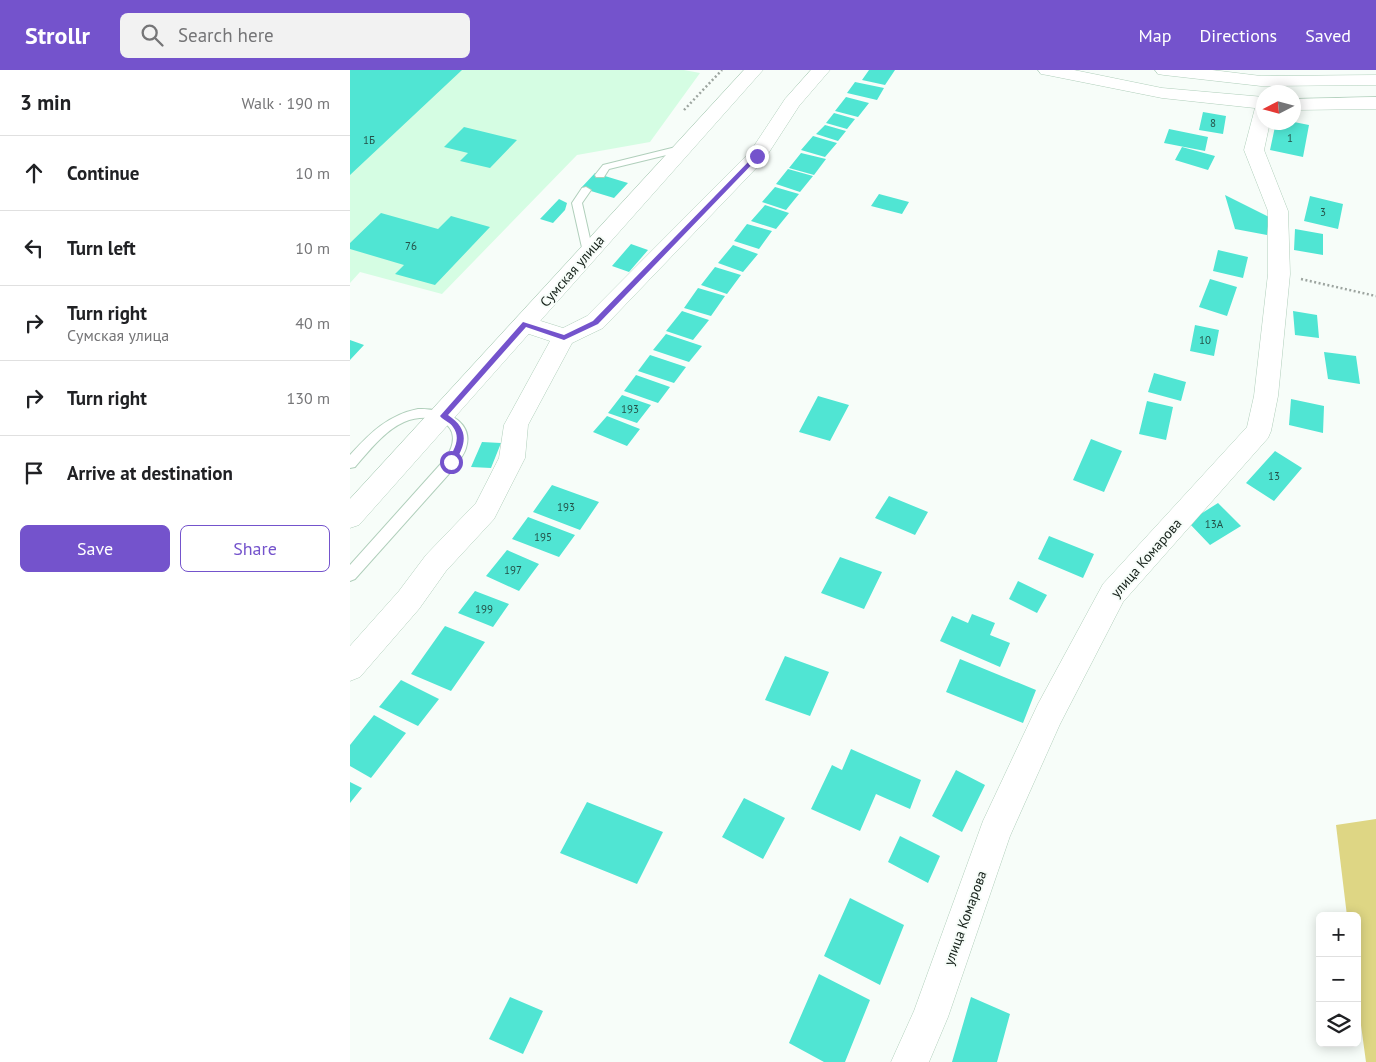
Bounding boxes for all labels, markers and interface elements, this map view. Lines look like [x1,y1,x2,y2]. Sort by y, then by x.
search box [120,13,470,58]
text: Strollr [25,20,90,51]
icon: search [138,21,166,49]
text: Search here [178,23,274,47]
text: Map [1139,24,1171,47]
text: Directions [1199,24,1277,47]
text: Saved [1305,24,1351,47]
north arrow [1256,85,1301,130]
text: 3 min [20,89,71,116]
text: Walk · 190 m [241,93,330,113]
house number: 8 [1210,116,1216,130]
house number: 1 [1287,131,1293,145]
house number: 1Б [363,133,375,147]
route end [746,145,769,168]
icon: ahead [20,159,48,187]
text: Continue [67,161,139,185]
text: 10 m [295,163,330,183]
house number: 3 [1320,205,1326,219]
street label: Сумская улица [536,231,608,311]
icon: left [20,234,48,262]
text: Turn left [67,236,136,260]
text: 10 m [295,238,330,258]
house number: 76 [405,239,417,253]
text: Turn right [67,301,147,325]
icon: right [20,309,48,337]
text: 40 m [295,313,330,333]
text: Сумская улица [67,325,169,345]
house number: 10 [1199,333,1211,347]
icon: right [20,384,48,412]
text: Turn right [67,386,147,410]
text: 130 m [287,388,330,408]
house number: 193 [621,402,639,416]
route start [440,451,463,474]
icon: arrive [20,459,48,487]
text: Arrive at destination [67,461,233,485]
house number: 13 [1268,469,1280,483]
house number: 193 [557,500,575,514]
street label: улица Комарова [1107,515,1185,601]
house number: 13А [1205,517,1224,531]
button: Save [20,525,170,572]
button: Share [180,525,330,572]
house number: 195 [534,530,552,544]
house number: 197 [504,563,522,577]
house number: 199 [475,602,493,616]
street label: улица Комарова [940,868,990,968]
map controls [1316,912,1361,1047]
button: + [1316,912,1361,957]
button: − [1316,957,1361,1002]
button: layers [1316,1002,1361,1047]

